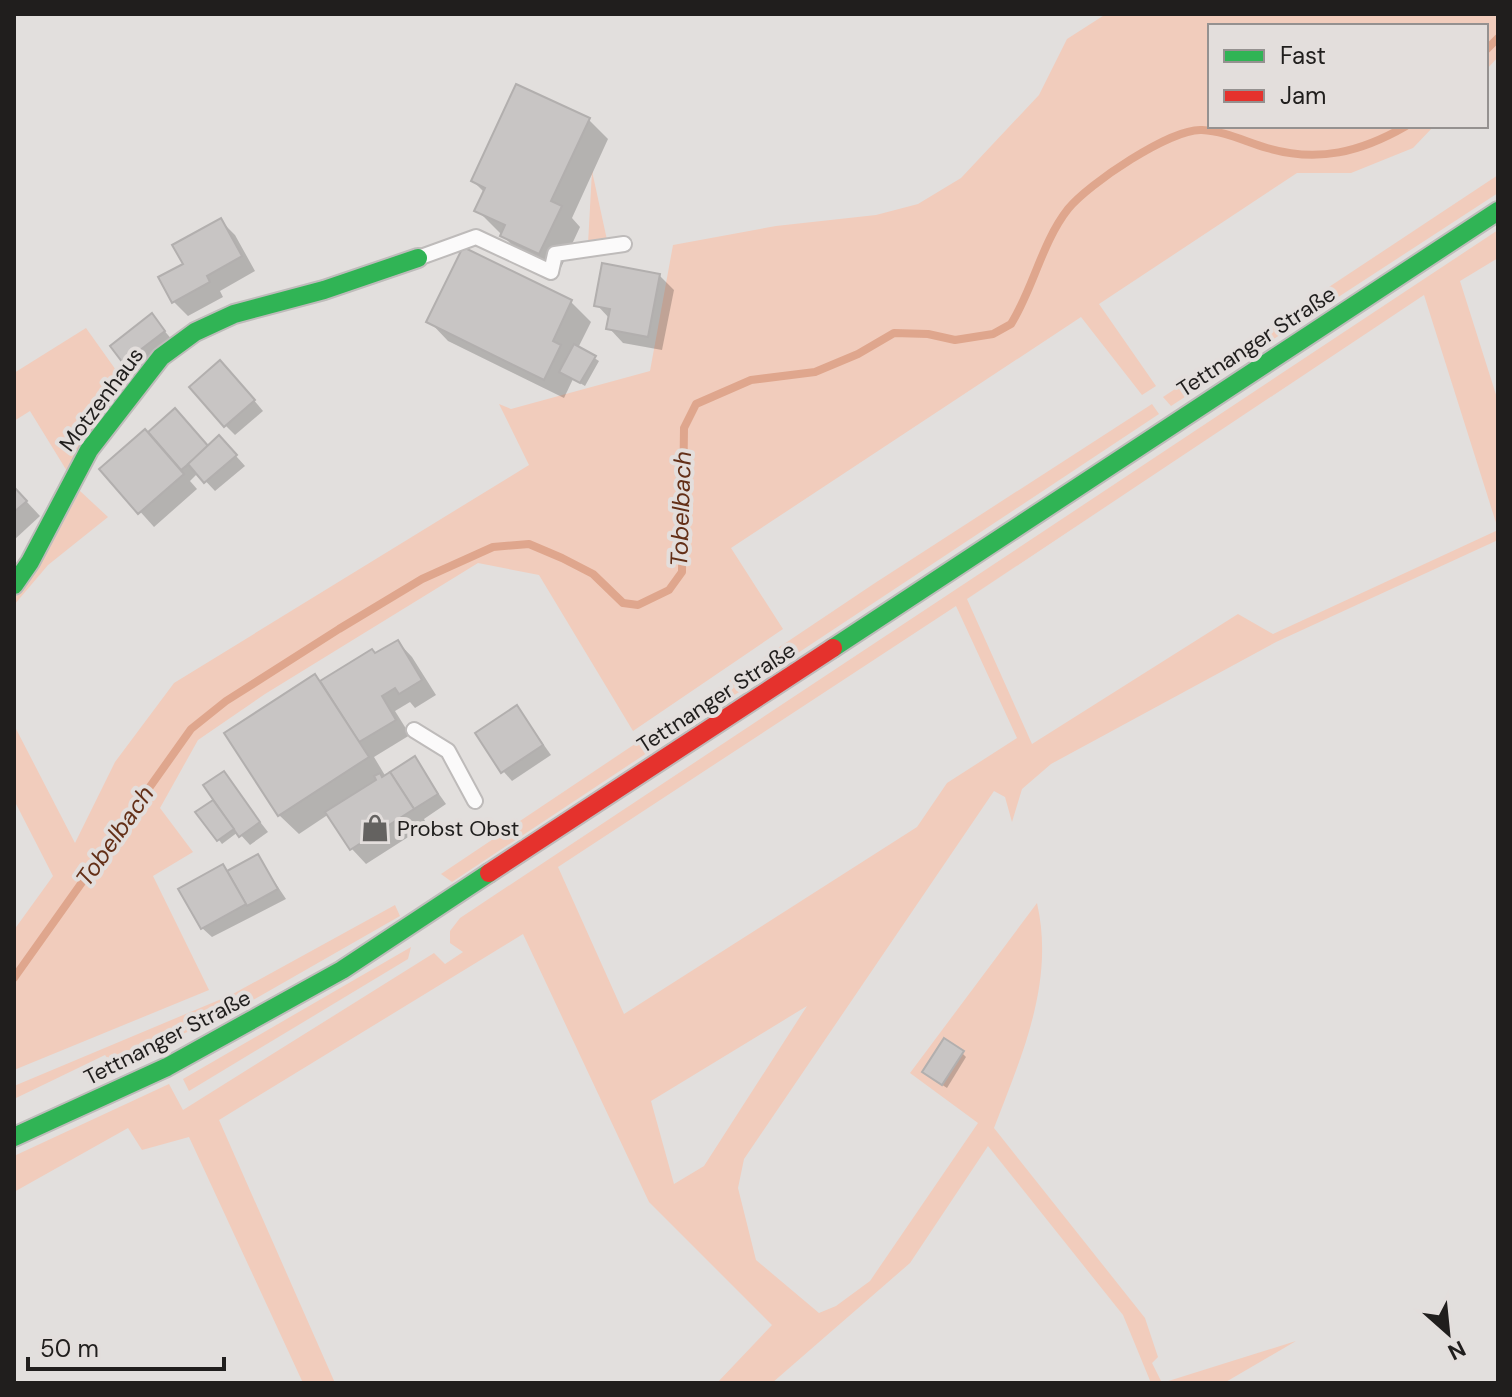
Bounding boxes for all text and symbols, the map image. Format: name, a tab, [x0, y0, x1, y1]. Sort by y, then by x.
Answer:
legend	[1208, 24, 1488, 128]
text: Fast	[1280, 40, 1326, 71]
text: Jam	[1280, 80, 1326, 111]
street label: Tettnanger Straße	[1171, 279, 1341, 404]
street label: Motzenhaus	[53, 341, 150, 457]
water label: Tobelbach	[663, 451, 698, 567]
street label: Tettnanger Straße	[631, 635, 801, 760]
water label: Tobelbach	[69, 779, 160, 892]
shop icon: Probst Obst	[360, 813, 390, 843]
place label: Probst Obst	[397, 814, 519, 843]
street label: Tettnanger Straße	[79, 983, 256, 1092]
north arrow	[1408, 1293, 1488, 1373]
scale bar	[28, 1321, 224, 1371]
text: 50 m	[40, 1333, 99, 1364]
text: N	[1443, 1334, 1471, 1367]

